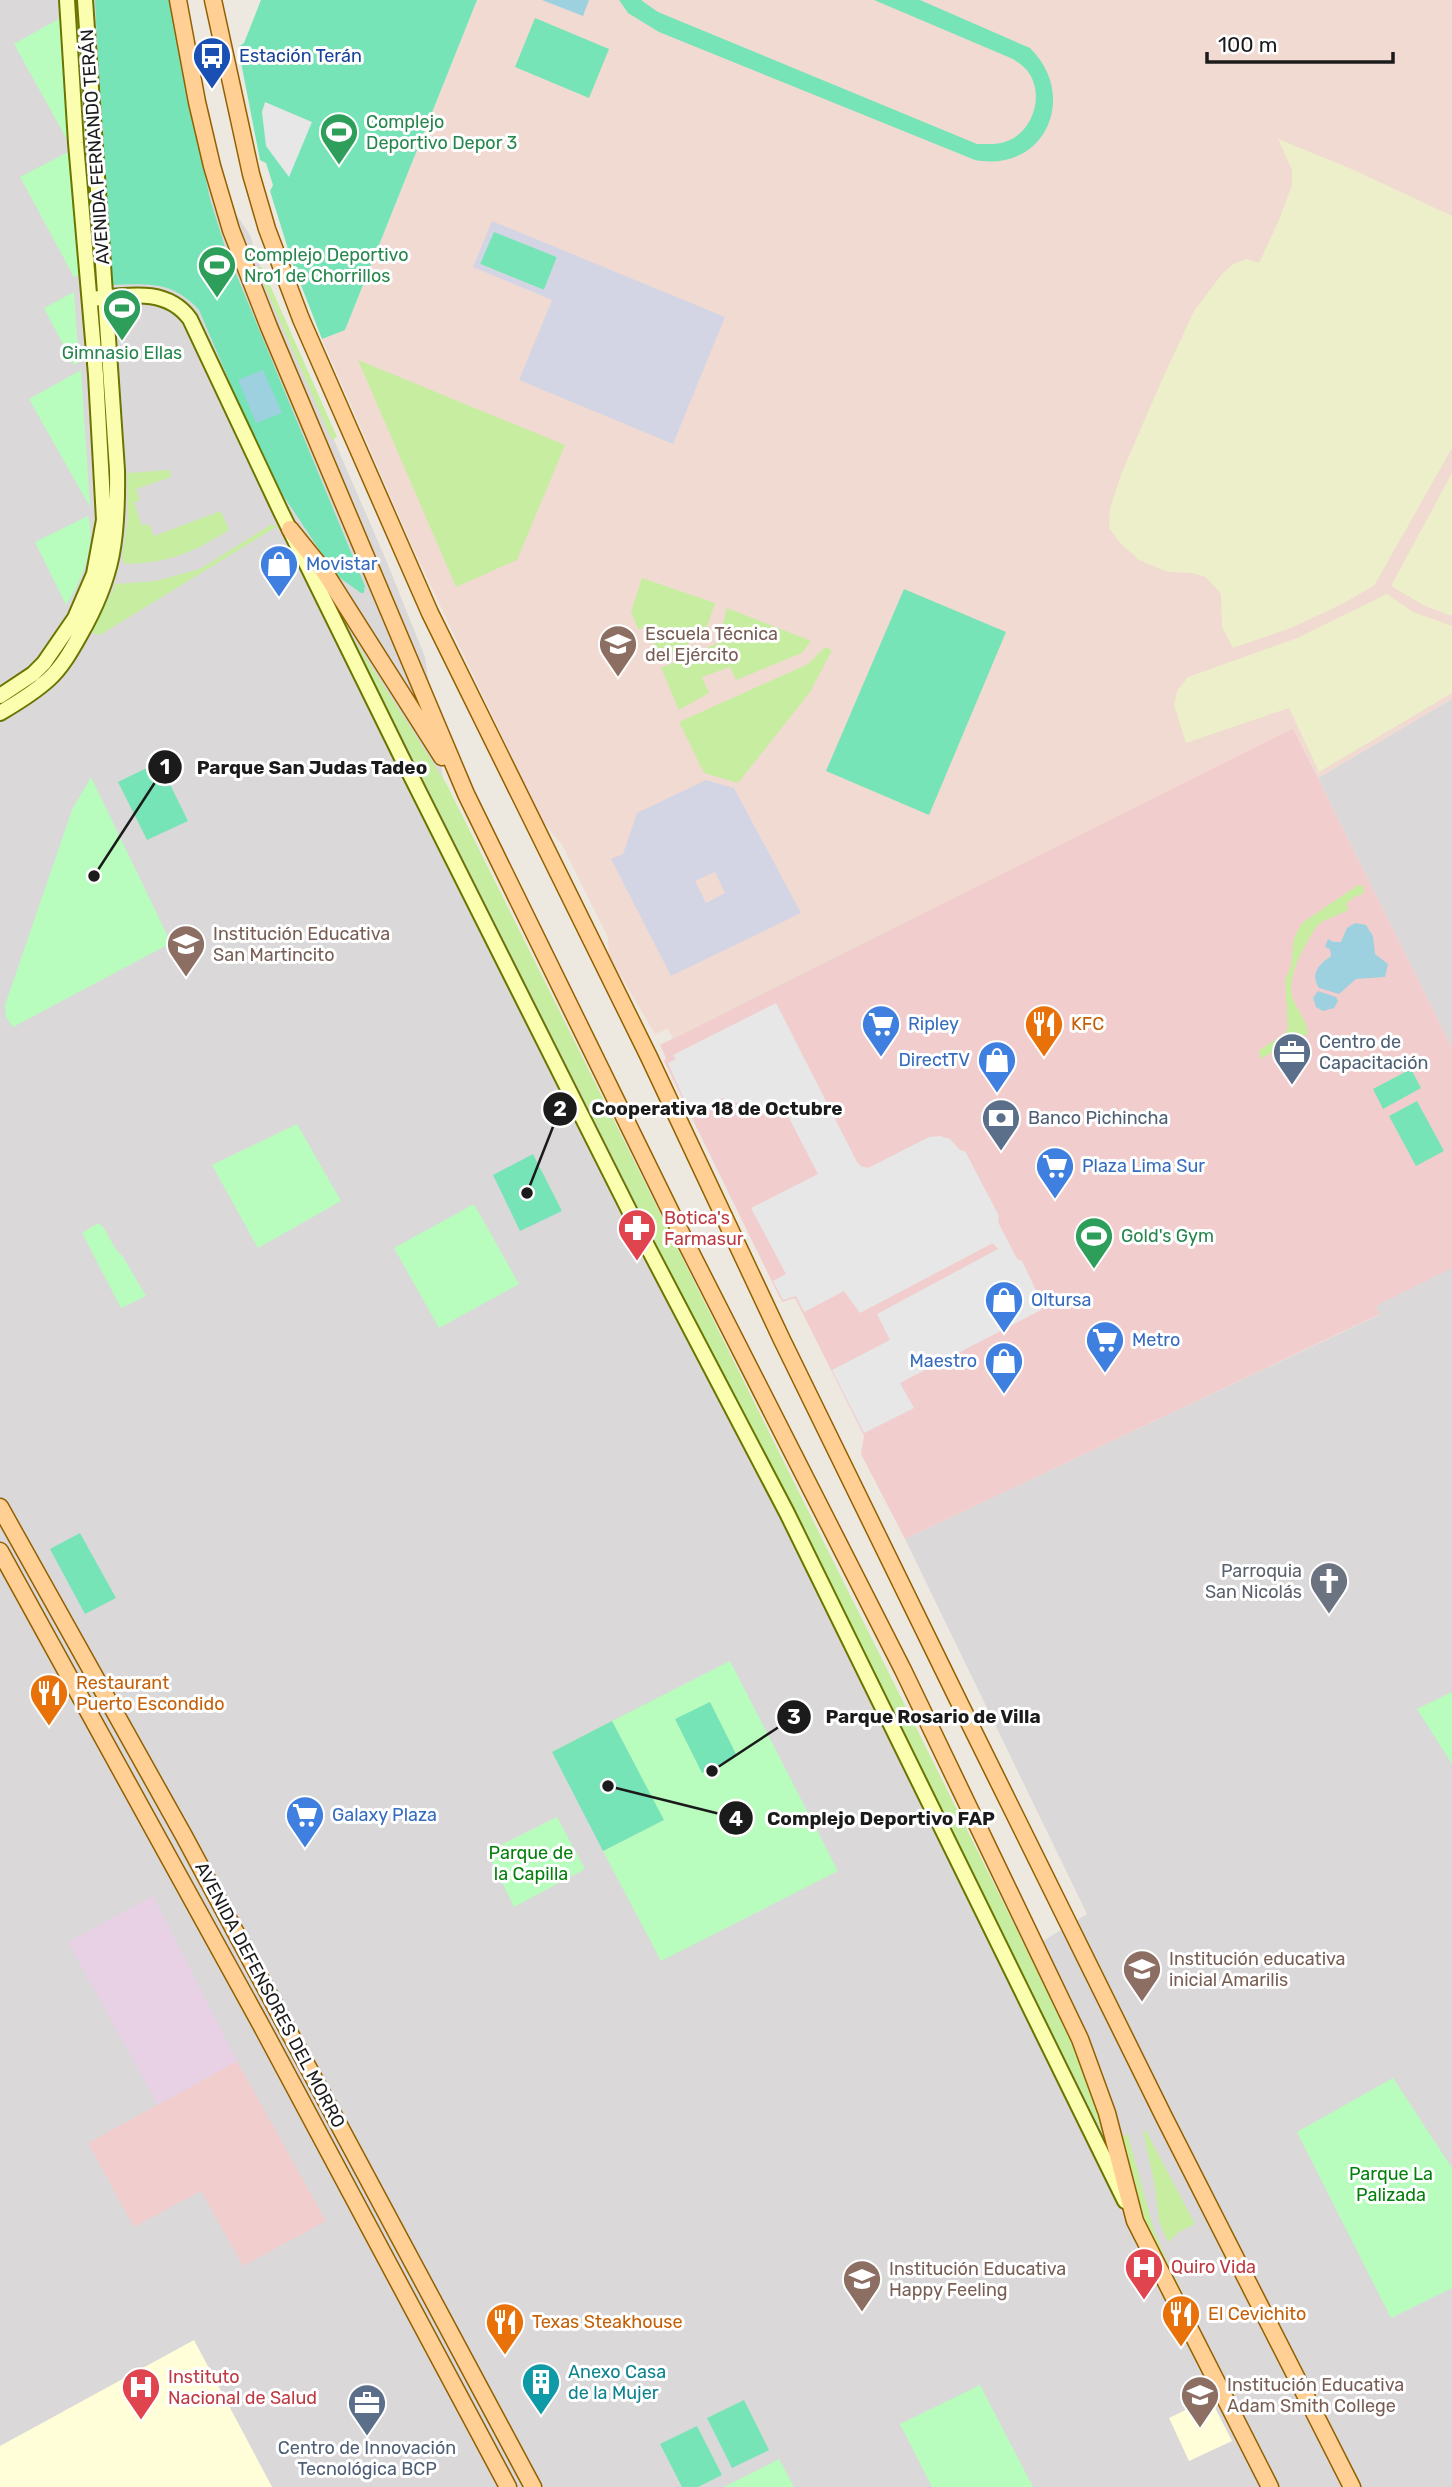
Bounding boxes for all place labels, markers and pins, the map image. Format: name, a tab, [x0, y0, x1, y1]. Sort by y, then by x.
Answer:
bus stop icon: Estación Terán	[191, 35, 233, 90]
place label: Estación Terán	[239, 45, 362, 67]
sports icon: Complejo Deportivo Depor 3	[318, 111, 360, 166]
place label: Complejo Deportivo Depor 3	[366, 111, 517, 154]
sports icon: Complejo Deportivo Nro1 de Chorrillos	[196, 244, 238, 299]
place label: Complejo Deportivo Nro1 de Chorrillos	[244, 244, 409, 287]
sports icon: Gimnasio Ellas	[101, 287, 143, 342]
place label: Gimnasio Ellas	[62, 342, 182, 364]
shop icon: Movistar	[258, 543, 300, 598]
place label: Movistar	[306, 553, 378, 575]
school or university icon: Escuela Técnica del Ejército	[597, 623, 639, 678]
place label: Escuela Técnica del Ejército	[645, 623, 778, 666]
callout: Parque San Judas Tadeo	[147, 747, 441, 787]
school or university icon: Institución Educativa San Martincito	[165, 923, 207, 978]
place label: Institución Educativa San Martincito	[213, 923, 390, 966]
supermarket icon: Ripley	[860, 1003, 902, 1058]
restaurant icon: KFC	[1023, 1003, 1065, 1058]
place label: Ripley	[908, 1013, 959, 1035]
place label: KFC	[1071, 1013, 1104, 1035]
office icon: Centro de Capacitación	[1271, 1031, 1313, 1086]
place label: Centro de Capacitación	[1319, 1031, 1428, 1074]
shop icon: DirectTV	[976, 1039, 1018, 1094]
place label: DirectTV	[898, 1049, 970, 1071]
callout: Cooperativa 18 de Octubre	[542, 1089, 856, 1129]
bank icon: Banco Pichincha	[980, 1097, 1022, 1152]
place label: Banco Pichincha	[1028, 1107, 1168, 1129]
supermarket icon: Plaza Lima Sur	[1034, 1145, 1076, 1200]
place label: Plaza Lima Sur	[1082, 1155, 1205, 1177]
pharmacy icon: Botica's Farmasur	[616, 1207, 658, 1262]
place label: Botica's Farmasur	[664, 1207, 744, 1250]
sports icon: Gold's Gym	[1073, 1215, 1115, 1270]
place label: Gold's Gym	[1121, 1225, 1214, 1247]
shop icon: Oltursa	[983, 1279, 1025, 1334]
place label: Oltursa	[1031, 1289, 1091, 1311]
supermarket icon: Metro	[1084, 1319, 1126, 1374]
place label: Metro	[1132, 1329, 1180, 1351]
shop icon: Maestro	[983, 1340, 1025, 1395]
place label: Maestro	[909, 1350, 977, 1372]
place label: Parroquia San Nicolás	[1205, 1560, 1302, 1603]
church icon: Parroquia San Nicolás	[1308, 1560, 1350, 1615]
restaurant icon: Restaurant Puerto Escondido	[28, 1672, 70, 1727]
place label: Restaurant Puerto Escondido	[76, 1672, 224, 1715]
callout: Parque Rosario de Villa	[776, 1697, 1055, 1737]
supermarket icon: Galaxy Plaza	[284, 1794, 326, 1849]
callout: Complejo Deportivo FAP	[718, 1798, 1009, 1838]
place label: Galaxy Plaza	[332, 1804, 437, 1826]
school or university icon: Institución educativa inicial Amarilis	[1121, 1948, 1163, 2003]
place label: Institución educativa inicial Amarilis	[1169, 1948, 1346, 1991]
hospital icon: Quiro Vida	[1123, 2246, 1165, 2301]
place label: Quiro Vida	[1171, 2256, 1256, 2278]
school or university icon: Institución Educativa Happy Feeling	[841, 2258, 883, 2313]
place label: Institución Educativa Happy Feeling	[889, 2258, 1066, 2301]
restaurant icon: El Cevichito	[1160, 2293, 1202, 2348]
restaurant icon: Texas Steakhouse	[484, 2301, 526, 2356]
place label: El Cevichito	[1208, 2303, 1306, 2325]
place label: Texas Steakhouse	[532, 2311, 683, 2333]
building icon: Anexo Casa de la Mujer	[520, 2361, 562, 2416]
place label: Anexo Casa de la Mujer	[568, 2361, 666, 2404]
hospital icon: Instituto Nacional de Salud	[120, 2366, 162, 2421]
place label: Instituto Nacional de Salud	[168, 2366, 317, 2409]
school or university icon: Institución Educativa Adam Smith College	[1179, 2374, 1221, 2429]
place label: Institución Educativa Adam Smith College	[1227, 2374, 1404, 2417]
office icon: Centro de Innovación Tecnológica BCP	[346, 2382, 388, 2437]
place label: Centro de Innovación Tecnológica BCP	[278, 2437, 456, 2480]

